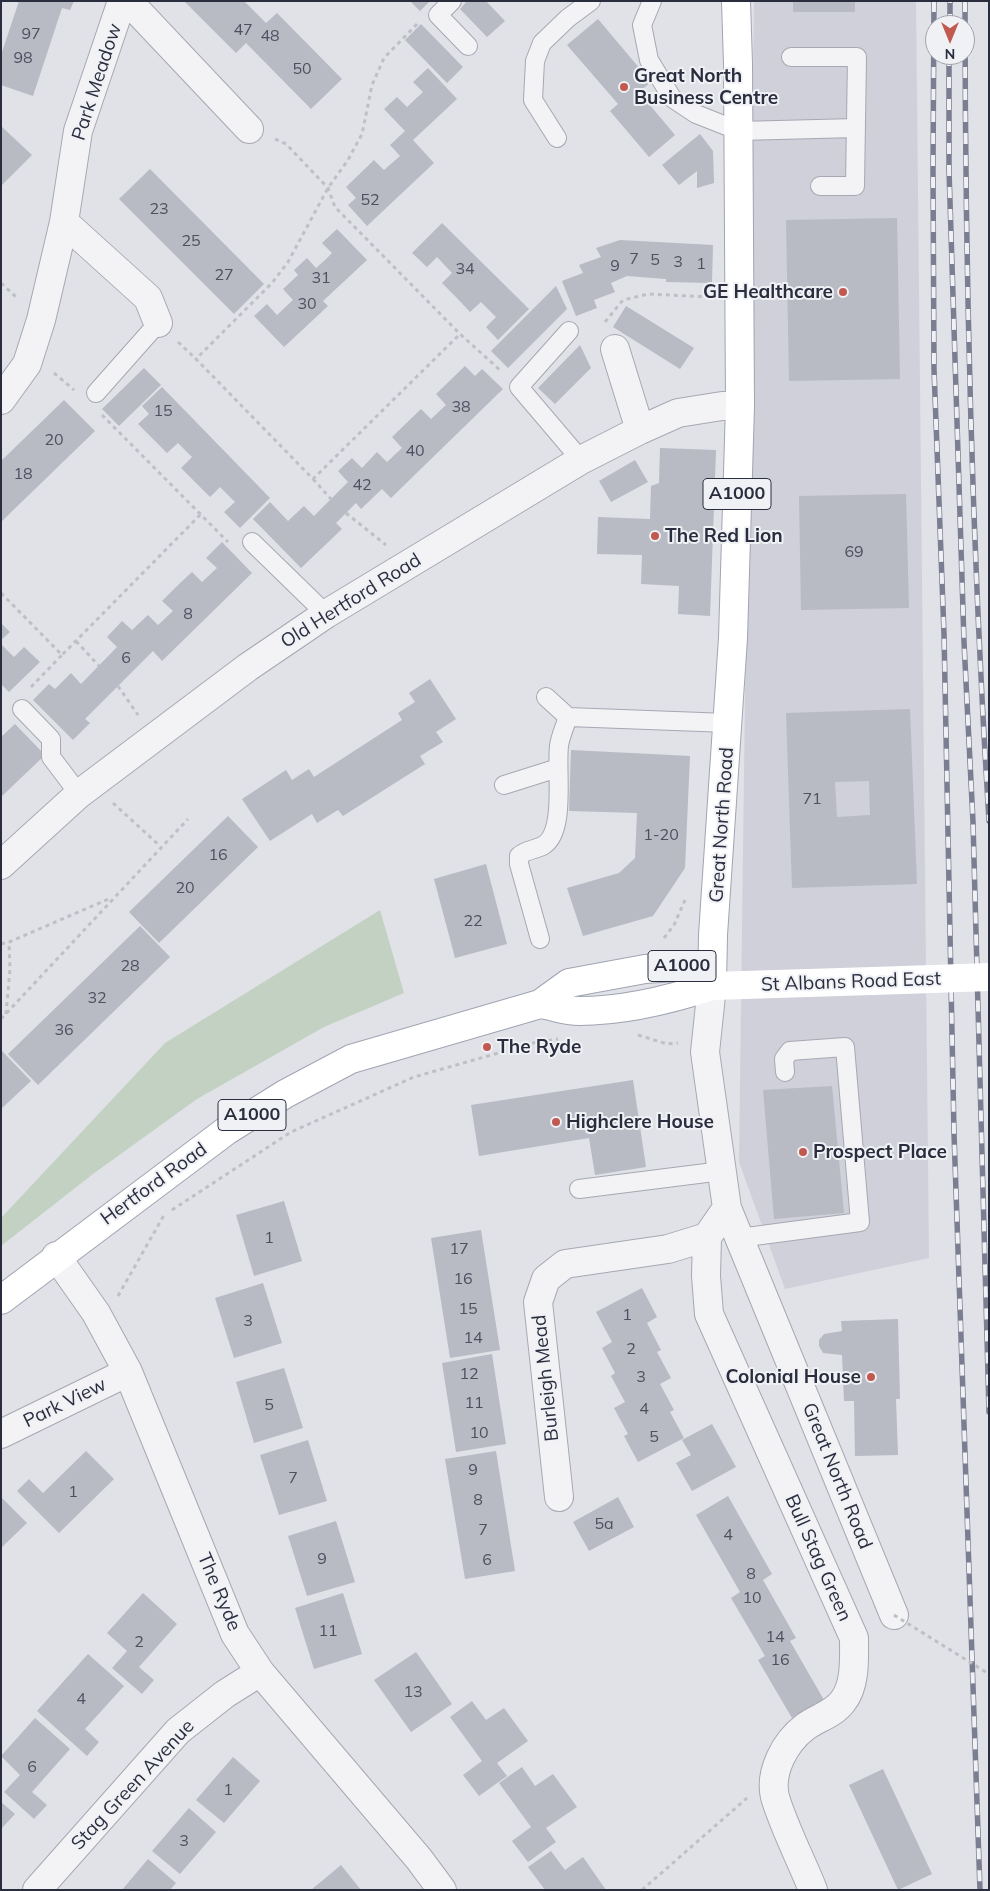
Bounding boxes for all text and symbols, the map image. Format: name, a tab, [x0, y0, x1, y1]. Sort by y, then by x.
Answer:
north arrow	[925, 15, 975, 65]
house number: 47	[233, 20, 253, 40]
street label: Park Meadow	[67, 21, 127, 143]
house number: 97	[21, 24, 41, 44]
house number: 48	[260, 26, 280, 46]
text: N	[945, 45, 955, 63]
house number: 98	[13, 48, 33, 68]
house number: 50	[292, 59, 312, 79]
place label: Great North Business Centre	[634, 65, 778, 109]
marker: Great North Business Centre	[618, 81, 630, 93]
house number: 52	[360, 190, 380, 210]
house number: 23	[149, 199, 169, 219]
house number: 25	[181, 231, 201, 251]
house number: 7	[629, 249, 639, 269]
house number: 5	[650, 250, 660, 270]
house number: 3	[673, 252, 683, 272]
house number: 1	[696, 254, 706, 274]
house number: 9	[610, 256, 620, 276]
house number: 34	[455, 259, 475, 279]
house number: 27	[214, 265, 234, 285]
house number: 31	[311, 268, 331, 288]
place label: GE Healthcare	[703, 281, 833, 303]
marker: GE Healthcare	[837, 286, 849, 298]
house number: 30	[297, 294, 317, 314]
house number: 38	[451, 397, 471, 417]
house number: 15	[153, 401, 173, 421]
house number: 20	[44, 430, 64, 450]
house number: 40	[405, 441, 425, 461]
house number: 18	[13, 464, 33, 484]
house number: 42	[352, 475, 372, 495]
road number: A1000	[703, 478, 771, 509]
place label: The Red Lion	[665, 525, 783, 547]
marker: The Red Lion	[649, 530, 661, 542]
house number: 69	[844, 542, 864, 562]
street label: Old Hertford Road	[277, 549, 425, 653]
house number: 8	[183, 604, 193, 624]
house number: 6	[121, 648, 131, 668]
street label: Great North Road	[705, 747, 739, 903]
house number: 71	[802, 789, 822, 809]
house number: 1-20	[643, 825, 679, 845]
house number: 16	[208, 845, 228, 865]
house number: 20	[175, 878, 195, 898]
house number: 22	[463, 911, 483, 931]
road number: A1000	[648, 950, 716, 981]
house number: 28	[120, 956, 140, 976]
street label: St Albans Road East	[761, 967, 941, 997]
house number: 32	[87, 988, 107, 1008]
house number: 36	[54, 1020, 74, 1040]
place label: The Ryde	[497, 1036, 581, 1058]
marker: The Ryde	[481, 1041, 493, 1053]
road number: A1000	[218, 1100, 286, 1130]
place label: Highclere House	[566, 1111, 714, 1133]
marker: Highclere House	[550, 1116, 562, 1128]
street label: Hertford Road	[96, 1138, 212, 1230]
place label: Prospect Place	[813, 1141, 947, 1163]
marker: Prospect Place	[797, 1146, 809, 1158]
house number: 1	[264, 1228, 274, 1248]
house number: 17	[449, 1239, 469, 1259]
house number: 16	[453, 1269, 473, 1289]
house number: 15	[458, 1299, 478, 1319]
house number: 1	[622, 1305, 632, 1325]
house number: 3	[243, 1311, 253, 1331]
street label: Burleigh Mead	[528, 1314, 564, 1442]
house number: 14	[463, 1328, 483, 1348]
house number: 2	[626, 1339, 636, 1359]
house number: 12	[459, 1364, 479, 1384]
place label: Colonial House	[726, 1366, 861, 1388]
house number: 3	[636, 1367, 646, 1387]
marker: Colonial House	[865, 1371, 877, 1383]
street label: Park View	[20, 1373, 110, 1433]
house number: 11	[464, 1393, 484, 1413]
house number: 5	[264, 1395, 274, 1415]
house number: 4	[639, 1399, 649, 1419]
street label: Great North Road	[797, 1400, 877, 1552]
house number: 10	[469, 1423, 489, 1443]
house number: 5	[649, 1427, 659, 1447]
house number: 9	[468, 1460, 478, 1480]
house number: 7	[288, 1468, 298, 1488]
house number: 1	[68, 1482, 78, 1502]
house number: 8	[473, 1490, 483, 1510]
street label: Bull Stag Green	[780, 1491, 856, 1625]
house number: 5a	[594, 1514, 614, 1534]
house number: 7	[478, 1520, 488, 1540]
house number: 4	[723, 1525, 733, 1545]
street label: The Ryde	[192, 1549, 246, 1635]
house number: 9	[317, 1549, 327, 1569]
house number: 6	[482, 1550, 492, 1570]
house number: 8	[746, 1564, 756, 1584]
house number: 10	[742, 1588, 762, 1608]
house number: 11	[318, 1621, 338, 1641]
house number: 14	[765, 1627, 785, 1647]
house number: 2	[134, 1632, 144, 1652]
house number: 16	[770, 1650, 790, 1670]
house number: 13	[403, 1682, 423, 1702]
house number: 4	[76, 1689, 86, 1709]
street label: Stag Green Avenue	[67, 1715, 199, 1855]
house number: 6	[27, 1757, 37, 1777]
house number: 1	[223, 1780, 233, 1800]
house number: 3	[179, 1831, 189, 1851]

